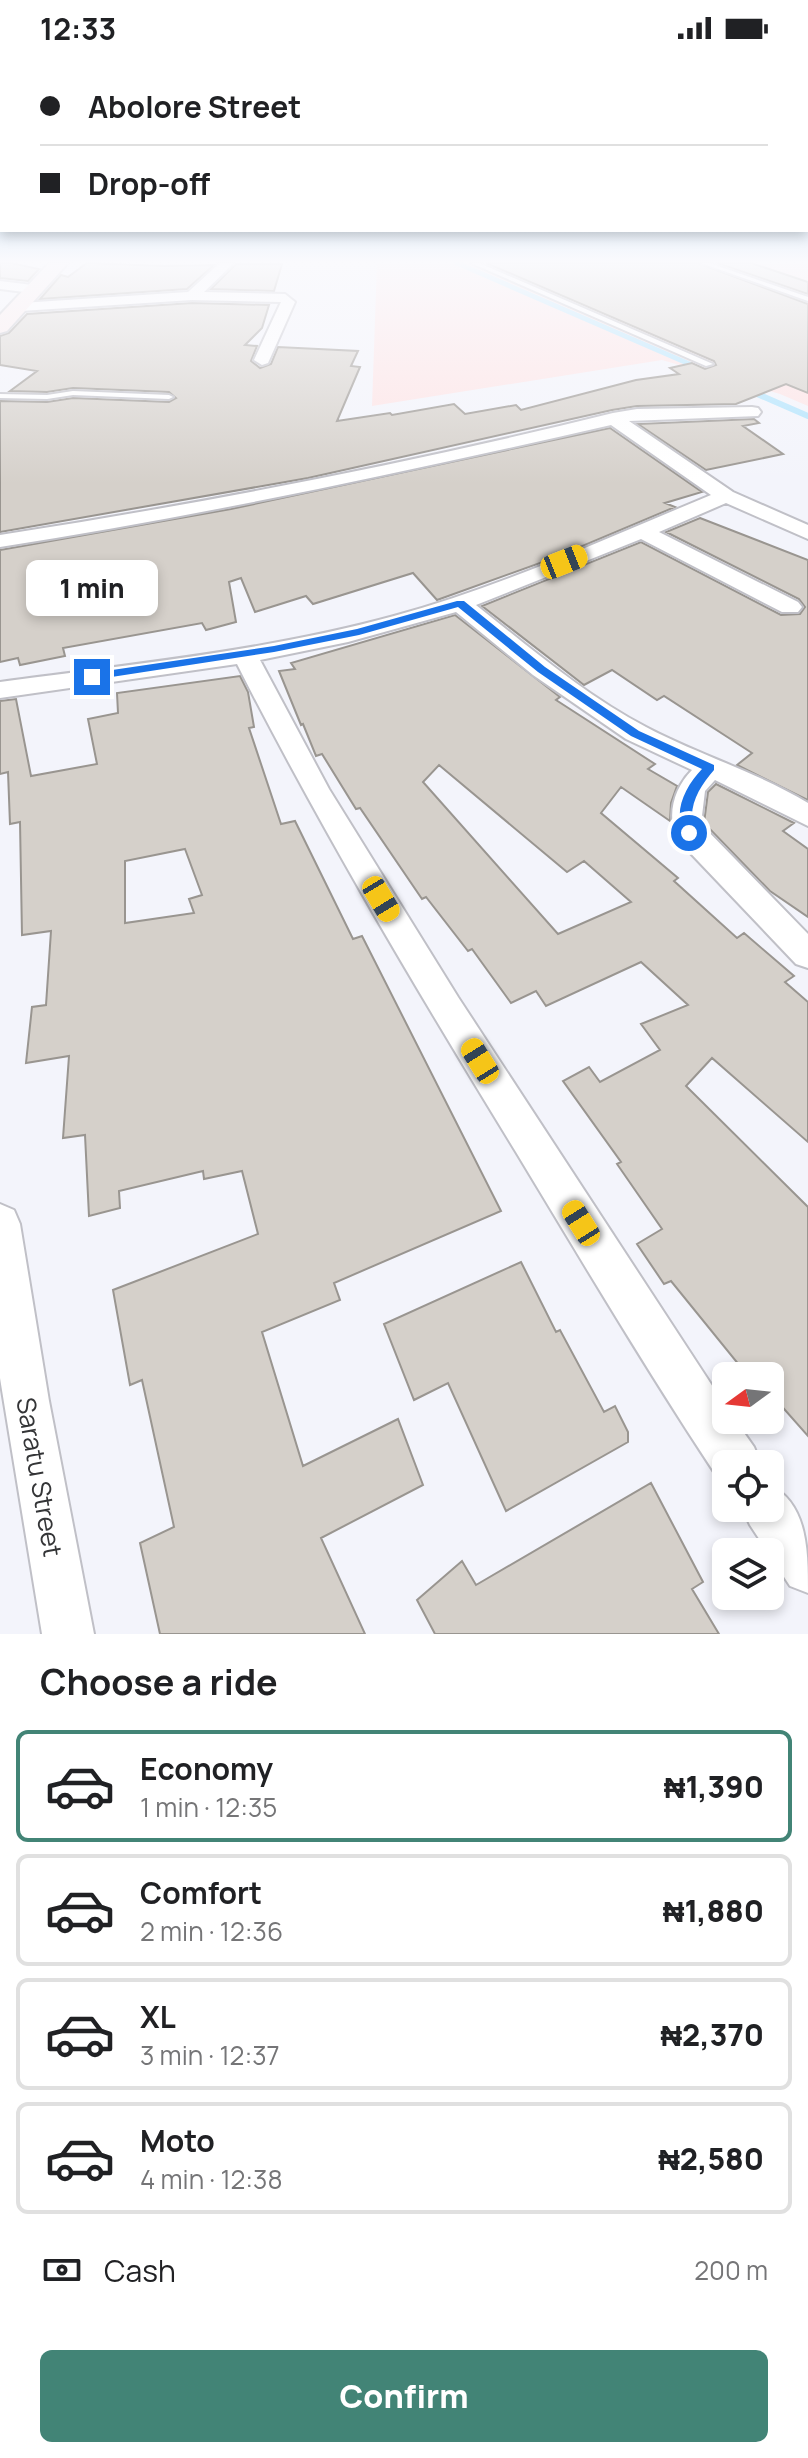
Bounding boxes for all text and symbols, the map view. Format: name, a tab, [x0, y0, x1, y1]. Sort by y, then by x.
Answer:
text: 12:33	[40, 8, 116, 49]
text: Abolore Street	[88, 86, 301, 127]
text: Drop-off	[88, 163, 210, 204]
car	[537, 542, 591, 582]
callout: 1 min	[26, 561, 158, 617]
text: 1 min	[59, 570, 125, 606]
route end	[74, 659, 110, 695]
route start	[671, 815, 707, 851]
car	[358, 872, 404, 926]
car	[457, 1034, 503, 1088]
car	[558, 1196, 604, 1250]
north arrow	[712, 1362, 784, 1434]
map controls	[712, 1362, 784, 1610]
street label: Saratu Street	[8, 1395, 72, 1559]
button: locate	[712, 1450, 784, 1522]
button: layers	[712, 1538, 784, 1610]
text: Choose a ride	[40, 1657, 278, 1706]
text: Economy	[140, 1748, 273, 1789]
icon: car	[44, 1750, 116, 1822]
text: ₦1,390	[664, 1766, 764, 1807]
text: 1 min · 12:35	[140, 1789, 277, 1825]
text: Comfort	[140, 1872, 262, 1913]
icon: car	[44, 1874, 116, 1946]
text: ₦1,880	[663, 1890, 764, 1931]
text: 2 min · 12:36	[140, 1913, 283, 1949]
text: XL	[140, 1996, 176, 2037]
icon: car	[44, 1998, 116, 2070]
text: ₦2,370	[660, 2014, 764, 2055]
text: 3 min · 12:37	[140, 2037, 280, 2073]
text: Moto	[140, 2120, 215, 2161]
icon: car	[44, 2122, 116, 2194]
text: ₦2,580	[658, 2138, 764, 2179]
text: 4 min · 12:38	[140, 2161, 283, 2197]
icon: cash	[40, 2248, 84, 2292]
text: Cash	[104, 2250, 176, 2291]
text: 200 m	[694, 2252, 768, 2288]
button: Confirm	[40, 2350, 768, 2442]

